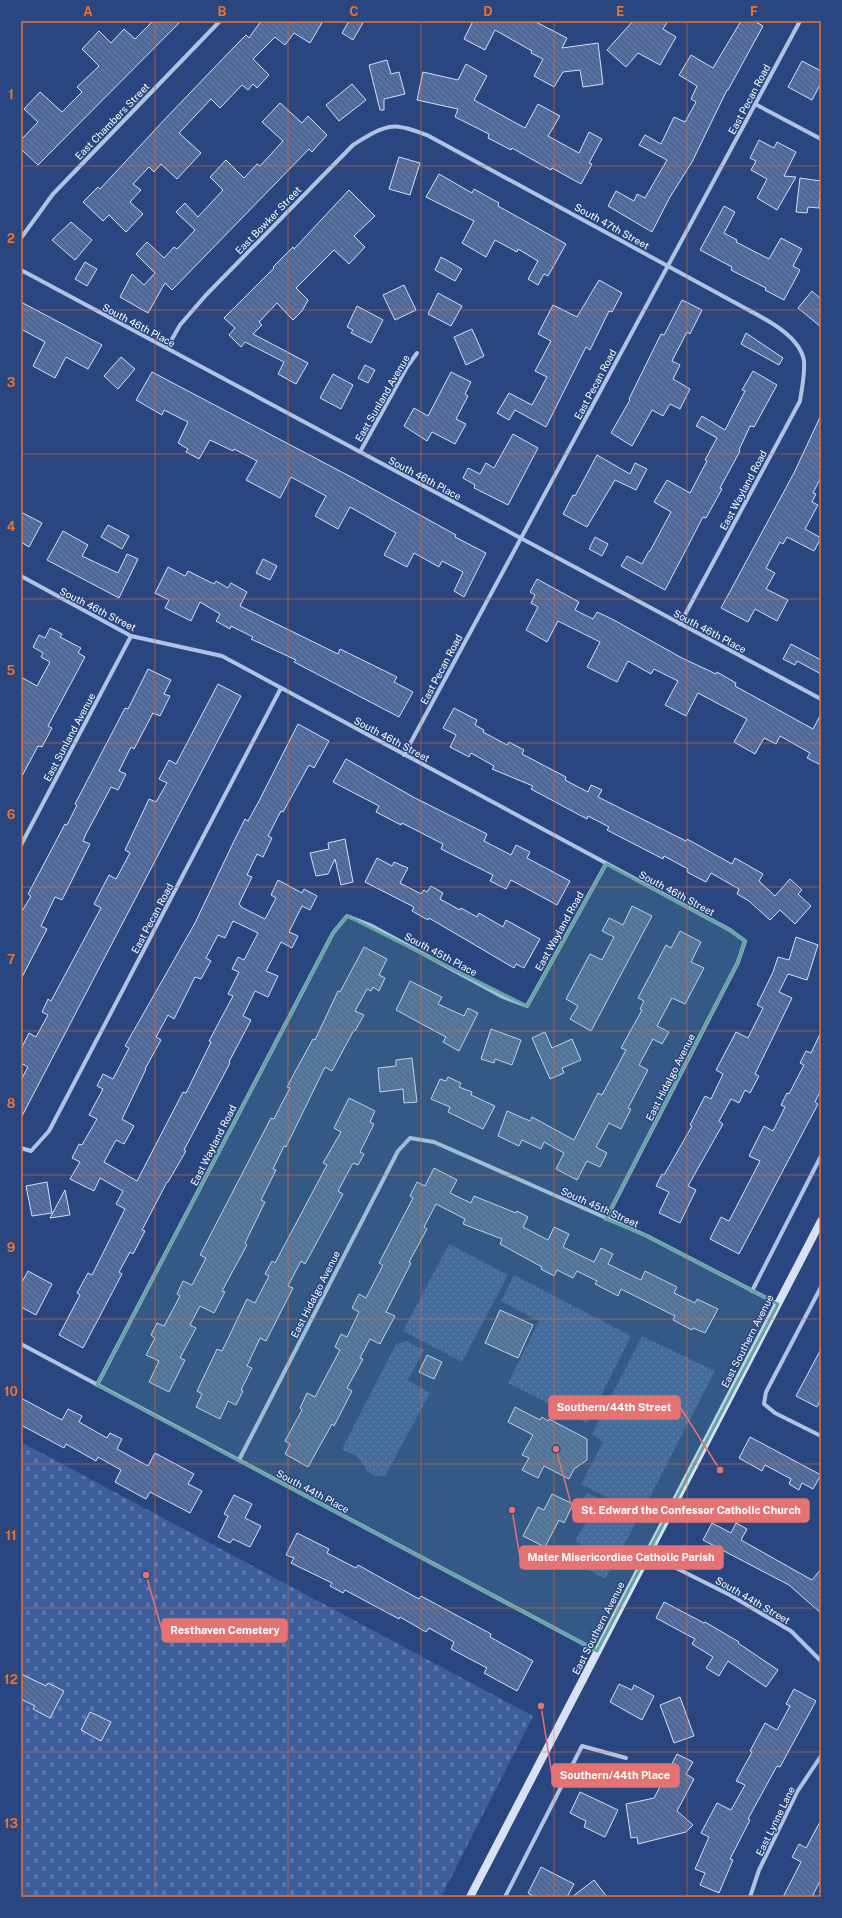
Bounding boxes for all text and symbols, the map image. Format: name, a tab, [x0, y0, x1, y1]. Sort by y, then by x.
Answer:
text: A	[83, 4, 93, 19]
text: B	[218, 4, 227, 19]
text: C	[349, 4, 359, 19]
text: D	[483, 4, 493, 19]
text: E	[616, 4, 624, 19]
text: F	[750, 4, 758, 19]
street label: East Pecan Road	[725, 62, 773, 136]
street label: East Chambers Street	[72, 80, 152, 162]
text: 1	[8, 87, 14, 102]
street label: East Bowker Street	[233, 184, 304, 256]
street label: South 47th Street	[572, 200, 652, 252]
text: 2	[7, 231, 15, 246]
street label: South 46th Place	[101, 301, 178, 349]
street label: East Pecan Road	[571, 347, 619, 421]
street label: East Sunland Avenue	[352, 352, 412, 444]
text: 3	[7, 375, 16, 390]
street label: East Wayland Road	[717, 448, 769, 532]
street label: South 46th Place	[387, 454, 464, 502]
text: 4	[7, 519, 16, 534]
street label: South 46th Street	[58, 585, 138, 633]
street label: South 46th Place	[672, 607, 749, 655]
street label: East Pecan Road	[417, 632, 465, 706]
text: 5	[7, 663, 16, 678]
street label: East Sunland Avenue	[41, 691, 98, 783]
street label: South 46th Street	[352, 714, 432, 764]
text: 6	[7, 807, 16, 822]
street label: South 46th Street	[637, 868, 717, 918]
street label: East Pecan Road	[128, 881, 176, 955]
street label: East Wayland Road	[532, 889, 586, 973]
street label: South 45th Place	[402, 930, 480, 978]
text: 7	[7, 952, 15, 967]
street label: East Hidalgo Avenue	[643, 1031, 697, 1123]
text: 8	[7, 1096, 16, 1111]
street label: East Wayland Road	[187, 1103, 239, 1187]
street label: South 45th Street	[559, 1184, 641, 1230]
text: 9	[7, 1240, 15, 1255]
street label: East Hidalgo Avenue	[288, 1248, 342, 1340]
street label: East Southern Avenue	[718, 1292, 776, 1390]
text: 10	[4, 1384, 18, 1399]
callout: Southern/44th Street	[549, 1396, 680, 1419]
text: Southern/44th Street	[557, 1401, 672, 1413]
street label: South 44th Place	[274, 1467, 352, 1515]
callout: St. Edward the Confessor Catholic Church	[573, 1499, 809, 1522]
text: St. Edward the Confessor Catholic Church	[581, 1504, 801, 1516]
text: 11	[5, 1528, 17, 1543]
callout: Mater Misericordiae Catholic Parish	[520, 1546, 723, 1569]
text: Mater Misericordiae Catholic Parish	[527, 1551, 715, 1563]
street label: South 44th Street	[714, 1574, 793, 1626]
street label: East Southern Avenue	[569, 1579, 627, 1677]
callout: Resthaven Cemetery	[162, 1619, 287, 1642]
text: Resthaven Cemetery	[170, 1624, 281, 1636]
text: 12	[4, 1672, 18, 1687]
callout: Southern/44th Place	[552, 1764, 679, 1787]
text: Southern/44th Place	[560, 1769, 670, 1781]
street label: East Lynne Lane	[753, 1784, 797, 1858]
text: 13	[4, 1816, 18, 1831]

